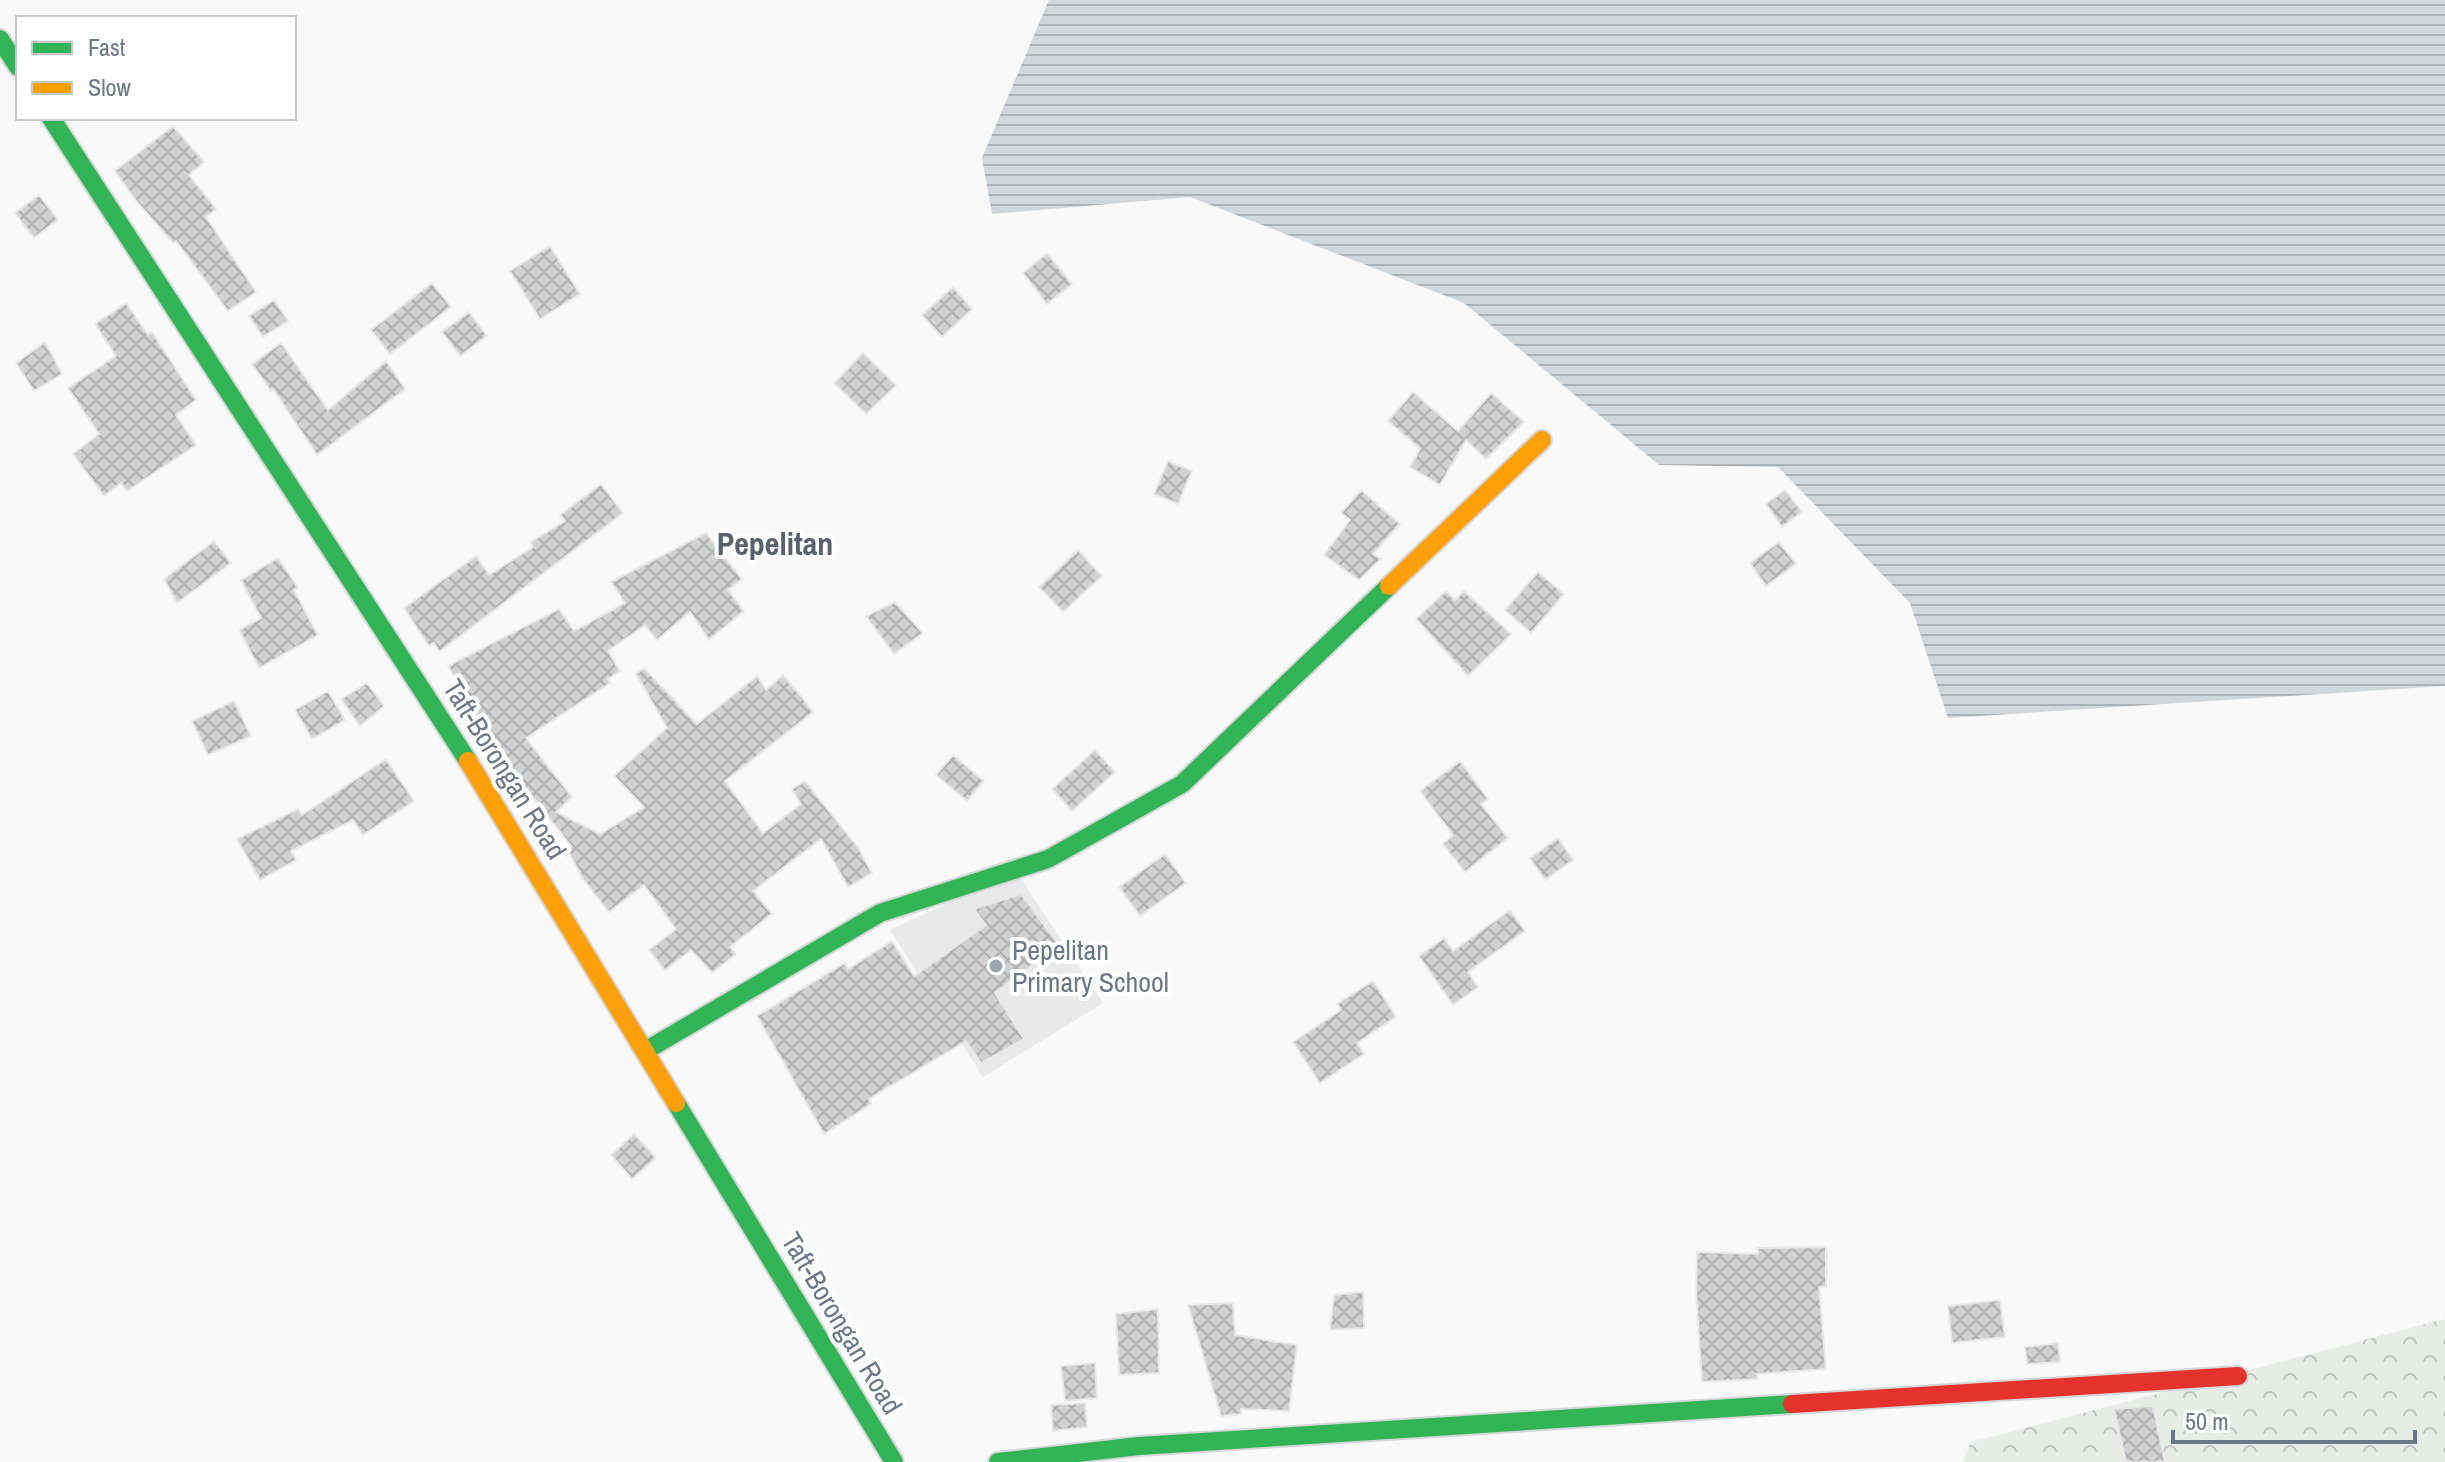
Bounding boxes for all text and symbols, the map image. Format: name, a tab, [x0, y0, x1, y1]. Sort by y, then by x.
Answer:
legend	[16, 16, 296, 120]
text: Fast	[88, 31, 126, 63]
text: Slow	[88, 71, 131, 103]
district label: Pepelitan	[717, 522, 833, 565]
street label: Taft-Borongan Road	[434, 672, 576, 866]
place label: Pepelitan Primary School	[1012, 931, 1169, 1001]
marker: Pepelitan Primary School	[987, 957, 1005, 975]
street label: Taft-Borongan Road	[773, 1225, 911, 1421]
scale bar	[2173, 1394, 2415, 1444]
text: 50 m	[2185, 1405, 2229, 1437]

